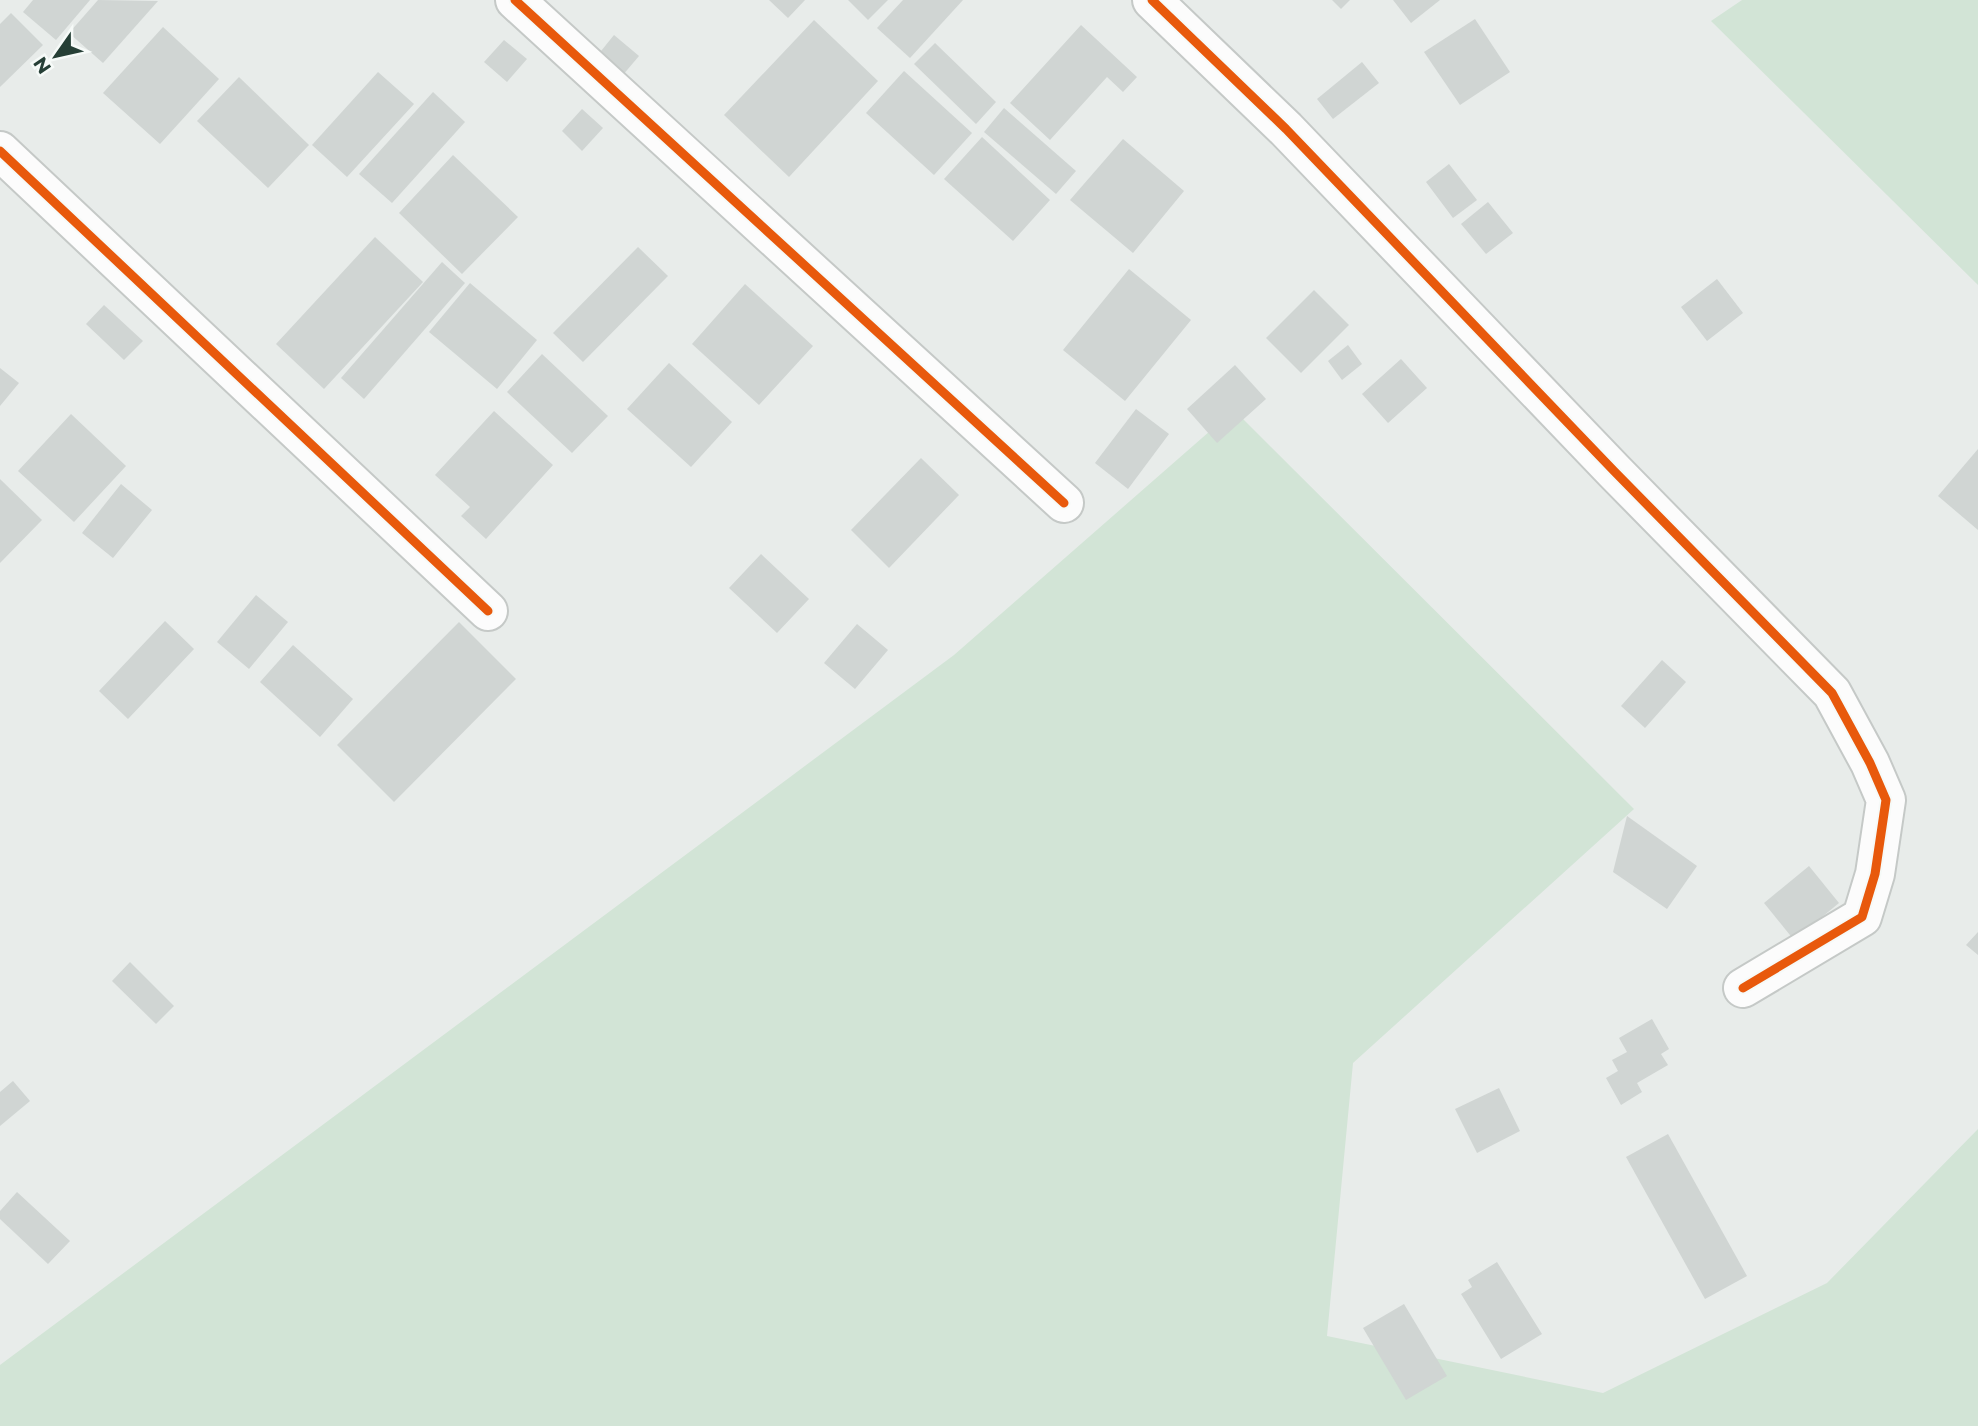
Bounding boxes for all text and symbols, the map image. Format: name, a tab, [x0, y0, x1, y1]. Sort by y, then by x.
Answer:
north arrow	[21, 21, 91, 91]
text: N	[28, 52, 56, 78]

